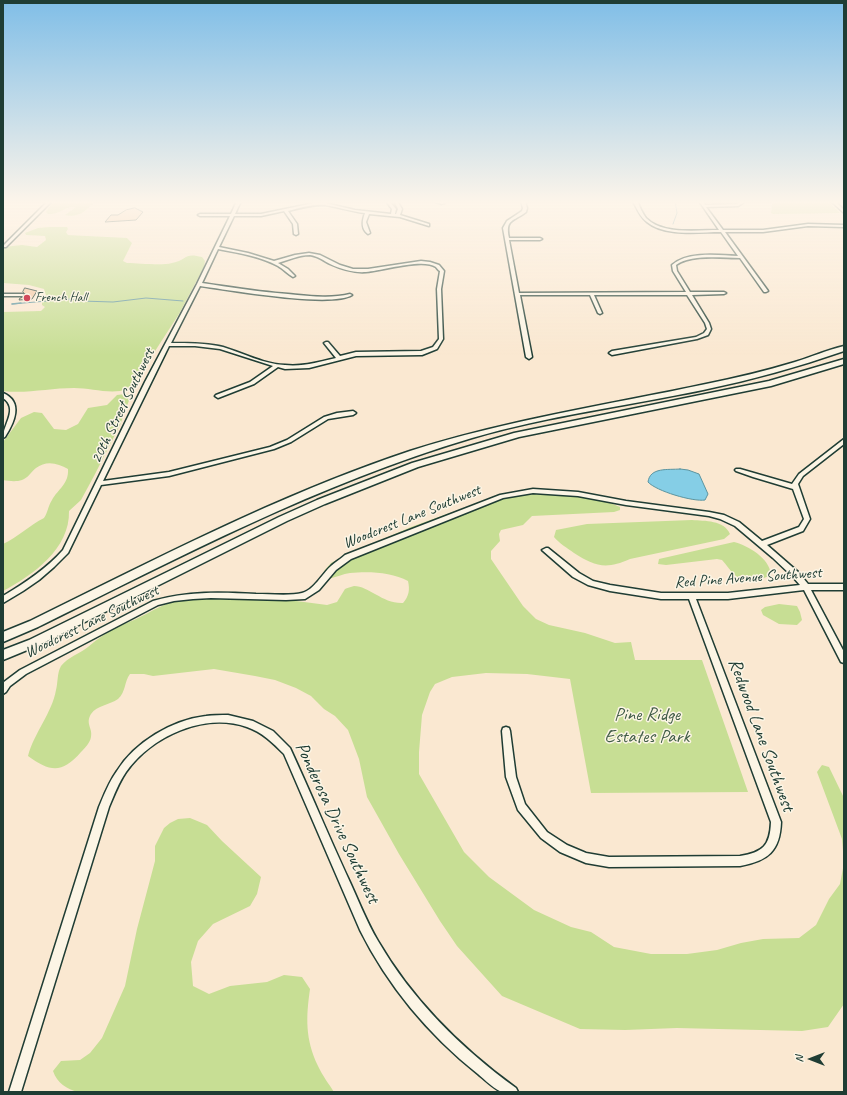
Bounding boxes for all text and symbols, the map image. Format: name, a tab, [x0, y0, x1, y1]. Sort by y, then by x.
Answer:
place label: French Hall	[35, 290, 87, 306]
marker: French Hall	[22, 293, 32, 303]
street label: 20th Street Southwest	[87, 345, 159, 467]
street label: Woodcrest Lane Southwest	[341, 481, 483, 553]
street label: Red Pine Avenue Southwest	[674, 563, 822, 593]
street label: Woodcrest Lane Southwest	[22, 581, 162, 663]
street label: Redwood Lane Southwest	[723, 655, 799, 815]
park label: Pine Ridge Estates Park	[605, 704, 689, 748]
street label: Ponderosa Drive Southwest	[290, 739, 384, 907]
north arrow	[791, 1039, 831, 1079]
text: N	[792, 1056, 806, 1062]

